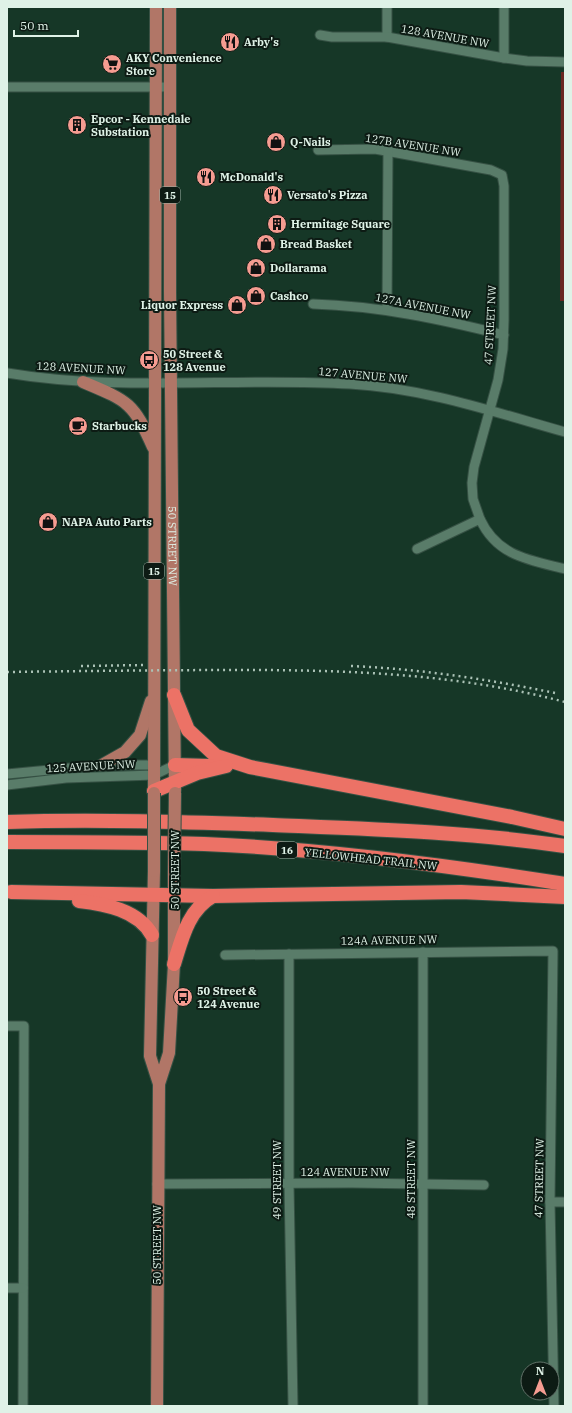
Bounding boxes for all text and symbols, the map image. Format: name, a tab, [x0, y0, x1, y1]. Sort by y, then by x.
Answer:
scale bar	[14, 12, 78, 38]
text: 50 m	[20, 18, 49, 33]
street label: 128 AVENUE NW	[400, 21, 490, 51]
restaurant icon: Arby's	[219, 31, 241, 53]
place label: Arby's	[244, 35, 279, 49]
place label: AKY Convenience Store	[126, 51, 222, 78]
supermarket icon: AKY Convenience Store	[101, 53, 123, 75]
place label: Epcor - Kennedale Substation	[91, 112, 191, 139]
building icon: Epcor - Kennedale Substation	[66, 114, 88, 136]
shop icon: Q-Nails	[265, 131, 287, 153]
street label: 127B AVENUE NW	[364, 131, 462, 160]
place label: Q-Nails	[290, 135, 331, 149]
restaurant icon: McDonald's	[195, 166, 217, 188]
place label: McDonald's	[220, 170, 283, 184]
restaurant icon: Versato's Pizza	[262, 184, 284, 206]
road number: 15	[160, 187, 180, 203]
place label: Versato's Pizza	[287, 188, 368, 202]
building icon: Hermitage Square	[266, 213, 288, 235]
place label: Hermitage Square	[291, 217, 390, 231]
shop icon: Bread Basket	[255, 233, 277, 255]
place label: Bread Basket	[280, 237, 352, 251]
shop icon: Dollarama	[245, 257, 267, 279]
place label: Dollarama	[270, 261, 327, 275]
shop icon: Cashco	[245, 285, 267, 307]
street label: 47 STREET NW	[481, 285, 499, 365]
place label: Cashco	[270, 289, 308, 303]
street label: 127A AVENUE NW	[374, 290, 472, 322]
shop icon: Liquor Express	[226, 294, 248, 316]
place label: Liquor Express	[141, 298, 223, 312]
place label: 50 Street & 128 Avenue	[163, 347, 226, 374]
bus stop icon: 50 Street & 128 Avenue	[138, 349, 160, 371]
street label: 128 AVENUE NW	[36, 359, 126, 377]
street label: 127 AVENUE NW	[318, 364, 408, 386]
cafe icon: Starbucks	[67, 415, 89, 437]
place label: Starbucks	[92, 419, 147, 433]
street label: 50 STREET NW	[165, 506, 180, 586]
shop icon: NAPA Auto Parts	[37, 511, 59, 533]
place label: NAPA Auto Parts	[62, 515, 152, 529]
road number: 15	[144, 563, 164, 579]
street label: 125 AVENUE NW	[46, 757, 136, 775]
street label: 50 STREET NW	[168, 830, 182, 910]
road number: 16	[277, 842, 297, 858]
street label: YELLOWHEAD TRAIL NW	[304, 845, 438, 873]
street label: 124A AVENUE NW	[341, 932, 438, 948]
place label: 50 Street & 124 Avenue	[197, 984, 260, 1011]
bus stop icon: 50 Street & 124 Avenue	[172, 986, 194, 1008]
street label: 47 STREET NW	[531, 1138, 547, 1218]
street label: 48 STREET NW	[404, 1139, 418, 1219]
street label: 49 STREET NW	[270, 1140, 284, 1220]
street label: 124 AVENUE NW	[300, 1165, 390, 1179]
street label: 50 STREET NW	[150, 1205, 164, 1285]
north arrow	[520, 1361, 560, 1401]
text: N	[536, 1364, 545, 1378]

